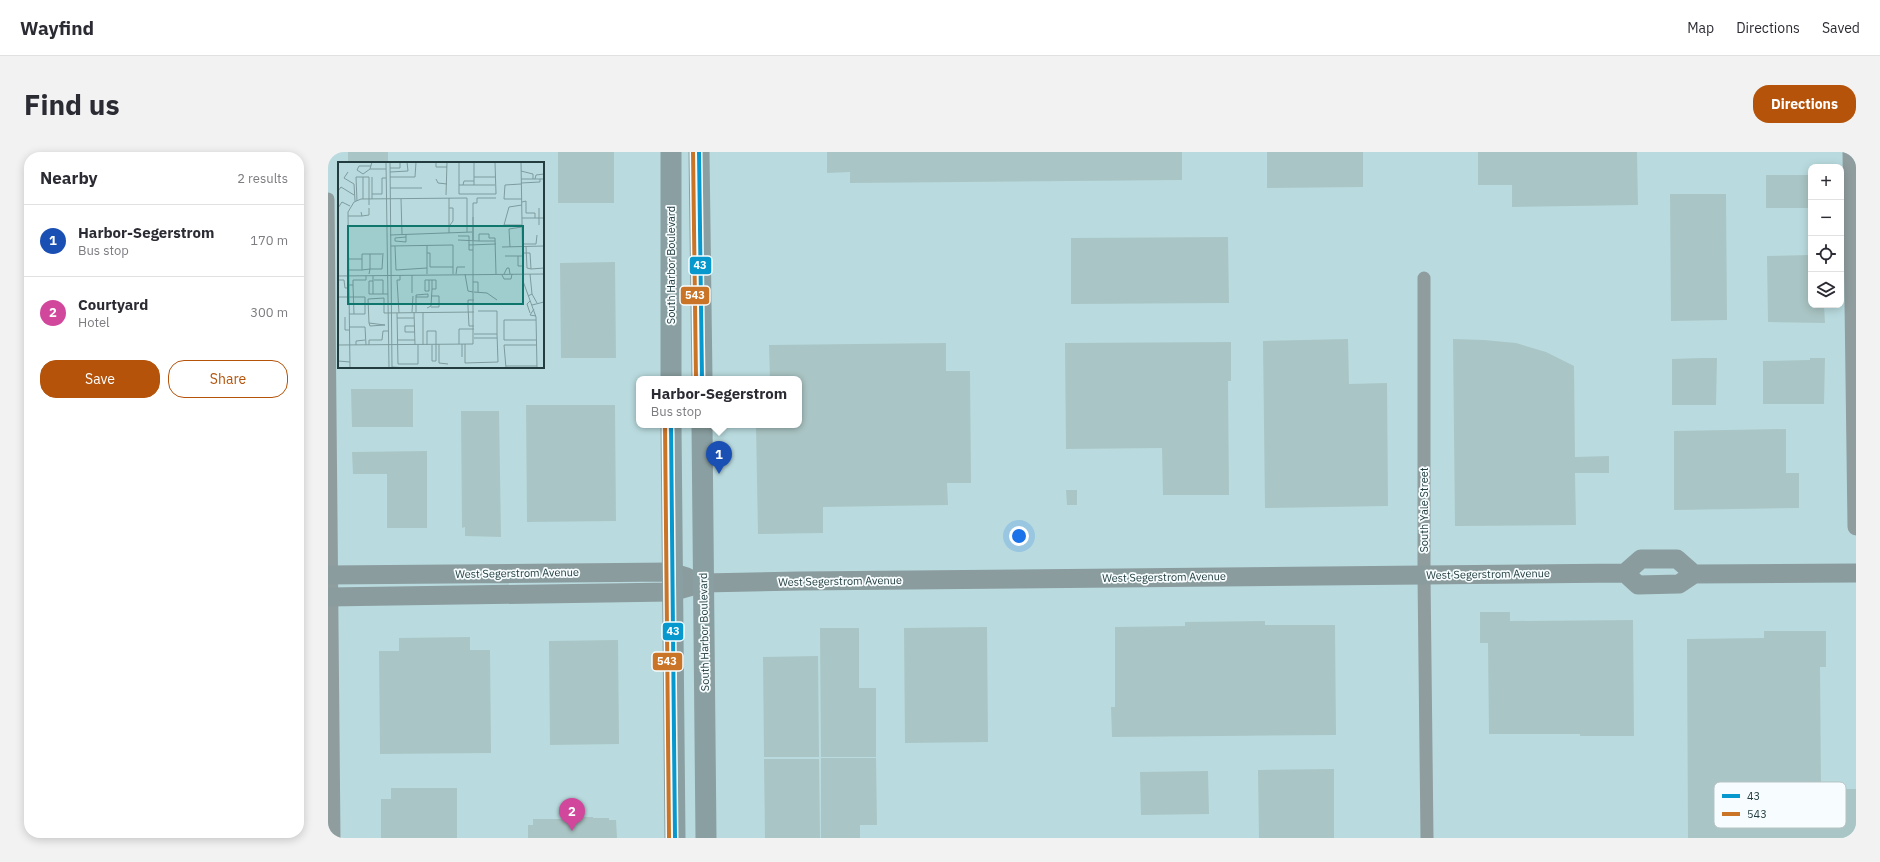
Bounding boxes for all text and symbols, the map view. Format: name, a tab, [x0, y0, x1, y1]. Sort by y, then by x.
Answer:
text: Wayfind	[20, 16, 94, 40]
text: Map	[1687, 19, 1714, 37]
text: Directions	[1736, 19, 1800, 37]
text: Saved	[1822, 19, 1860, 37]
button: Directions	[1753, 85, 1856, 123]
text: Find us	[24, 86, 120, 123]
inset map	[338, 162, 544, 368]
map controls	[1808, 164, 1844, 308]
button: +	[1808, 164, 1844, 200]
text: Nearby	[40, 167, 98, 189]
text: 2 results	[237, 170, 288, 187]
button: −	[1808, 200, 1844, 236]
street label: South Harbor Boulevard	[664, 206, 678, 324]
text: Harbor-Segerstrom	[78, 223, 214, 242]
text: 1	[49, 232, 57, 249]
text: 170 m	[250, 232, 288, 249]
button: locate	[1808, 236, 1844, 272]
text: Bus stop	[78, 242, 129, 259]
line badge: 43	[689, 256, 712, 275]
text: 43	[693, 258, 707, 272]
button: layers	[1808, 272, 1844, 308]
line badge: 543	[680, 286, 710, 305]
text: 543	[685, 288, 705, 302]
text: Courtyard	[78, 295, 149, 314]
text: 2	[49, 304, 57, 321]
text: 300 m	[250, 304, 288, 321]
text: Hotel	[78, 314, 110, 331]
button: Save	[40, 360, 160, 398]
button: Share	[168, 360, 288, 398]
popup	[636, 376, 802, 428]
text: Harbor-Segerstrom	[651, 384, 787, 403]
text: Bus stop	[651, 403, 702, 420]
pin: 1	[706, 441, 732, 474]
street label: South Yale Street	[1417, 467, 1431, 553]
your location	[1009, 526, 1029, 546]
street label: West Segerstrom Avenue	[455, 565, 579, 581]
street label: West Segerstrom Avenue	[1426, 566, 1550, 582]
street label: West Segerstrom Avenue	[1102, 569, 1226, 585]
street label: South Harbor Boulevard	[696, 573, 712, 691]
street label: West Segerstrom Avenue	[778, 573, 902, 589]
line badge: 43	[662, 622, 684, 641]
text: 43	[666, 624, 680, 638]
line badge: 543	[652, 652, 683, 671]
text: 543	[657, 654, 677, 668]
legend	[1714, 782, 1846, 828]
text: 43	[1747, 789, 1760, 803]
pin: 2	[559, 798, 585, 831]
text: 543	[1747, 807, 1767, 821]

